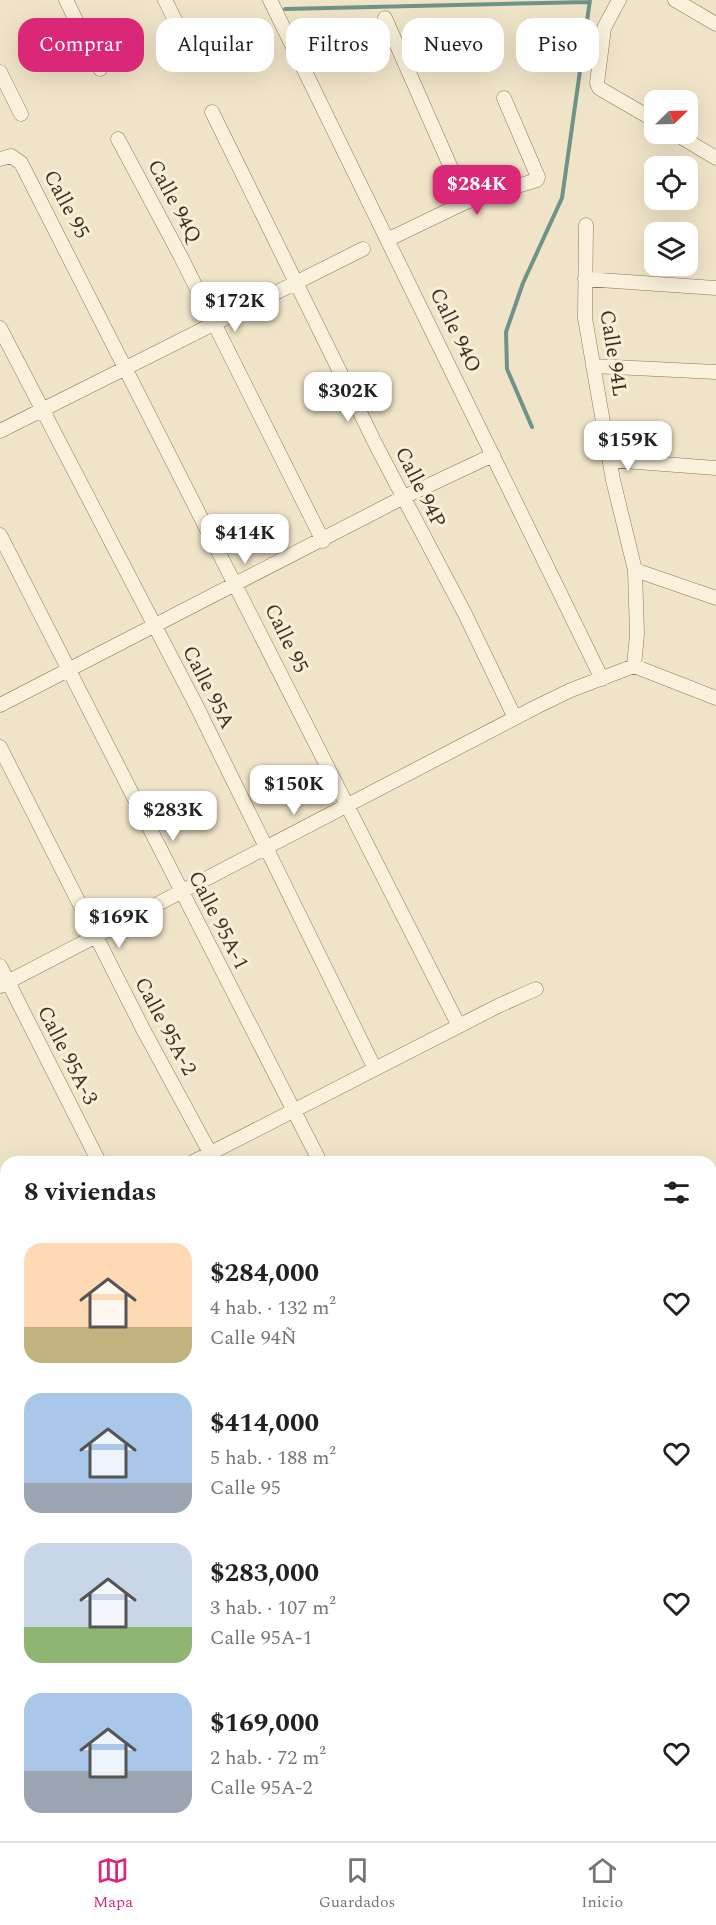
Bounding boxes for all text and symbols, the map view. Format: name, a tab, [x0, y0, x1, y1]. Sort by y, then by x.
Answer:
chip: Comprar	[18, 18, 144, 72]
chip: Alquilar	[156, 18, 274, 72]
chip: Filtros	[286, 18, 390, 72]
chip: Nuevo	[402, 18, 504, 72]
chip: Piso	[516, 18, 599, 72]
north arrow	[644, 90, 698, 144]
map controls	[644, 90, 698, 276]
street label: Calle 94Q	[139, 154, 210, 249]
button: locate	[644, 156, 698, 210]
street label: Calle 95	[35, 164, 98, 245]
pin: $284K	[435, 165, 519, 216]
text: $284K	[447, 169, 507, 199]
button: layers	[644, 222, 698, 276]
pin: $172K	[193, 282, 277, 333]
street label: Calle 94O	[421, 282, 489, 378]
text: $172K	[205, 286, 265, 316]
street label: Calle 94L	[590, 307, 636, 399]
pin: $302K	[306, 372, 390, 423]
text: $302K	[318, 376, 378, 406]
pin: $159K	[586, 421, 670, 472]
text: $159K	[598, 425, 658, 455]
street label: Calle 94P	[386, 441, 454, 534]
pin: $414K	[203, 514, 287, 565]
text: $414K	[215, 518, 275, 548]
street label: Calle 95	[255, 598, 317, 679]
street label: Calle 95A	[173, 640, 243, 735]
pin: $150K	[252, 765, 336, 816]
text: $150K	[264, 769, 324, 799]
pin: $283K	[131, 791, 215, 842]
text: $283K	[143, 795, 203, 825]
street label: Calle 95A-1	[179, 865, 257, 976]
pin: $169K	[77, 898, 161, 949]
text: $169K	[89, 902, 149, 932]
street label: Calle 95A-2	[126, 971, 205, 1082]
street label: Calle 95A-3	[28, 1000, 106, 1111]
text: 8 viviendas	[24, 1172, 157, 1212]
icon: filters	[660, 1176, 693, 1209]
text: $284,000	[210, 1253, 319, 1293]
icon: home	[72, 1267, 144, 1339]
icon: heart	[660, 1287, 693, 1320]
text: 4 hab. · 132 m²	[210, 1293, 336, 1323]
text: Calle 94Ñ	[210, 1323, 297, 1353]
text: $414,000	[210, 1403, 319, 1443]
icon: home	[72, 1417, 144, 1489]
icon: heart	[660, 1437, 693, 1470]
text: 5 hab. · 188 m²	[210, 1443, 336, 1473]
text: Calle 95	[210, 1473, 281, 1503]
text: $283,000	[210, 1553, 319, 1593]
icon: home	[72, 1567, 144, 1639]
icon: heart	[660, 1587, 693, 1620]
text: 3 hab. · 107 m²	[210, 1593, 336, 1623]
text: Calle 95A-1	[210, 1623, 313, 1653]
text: $169,000	[210, 1703, 319, 1743]
icon: home	[72, 1717, 144, 1789]
icon: heart	[660, 1737, 693, 1770]
text: 2 hab. · 72 m²	[210, 1743, 326, 1773]
text: Calle 95A-2	[210, 1773, 313, 1803]
tab: Mapa	[93, 1854, 133, 1914]
tab: Guardados	[319, 1854, 396, 1914]
tab: Inicio	[581, 1854, 623, 1914]

